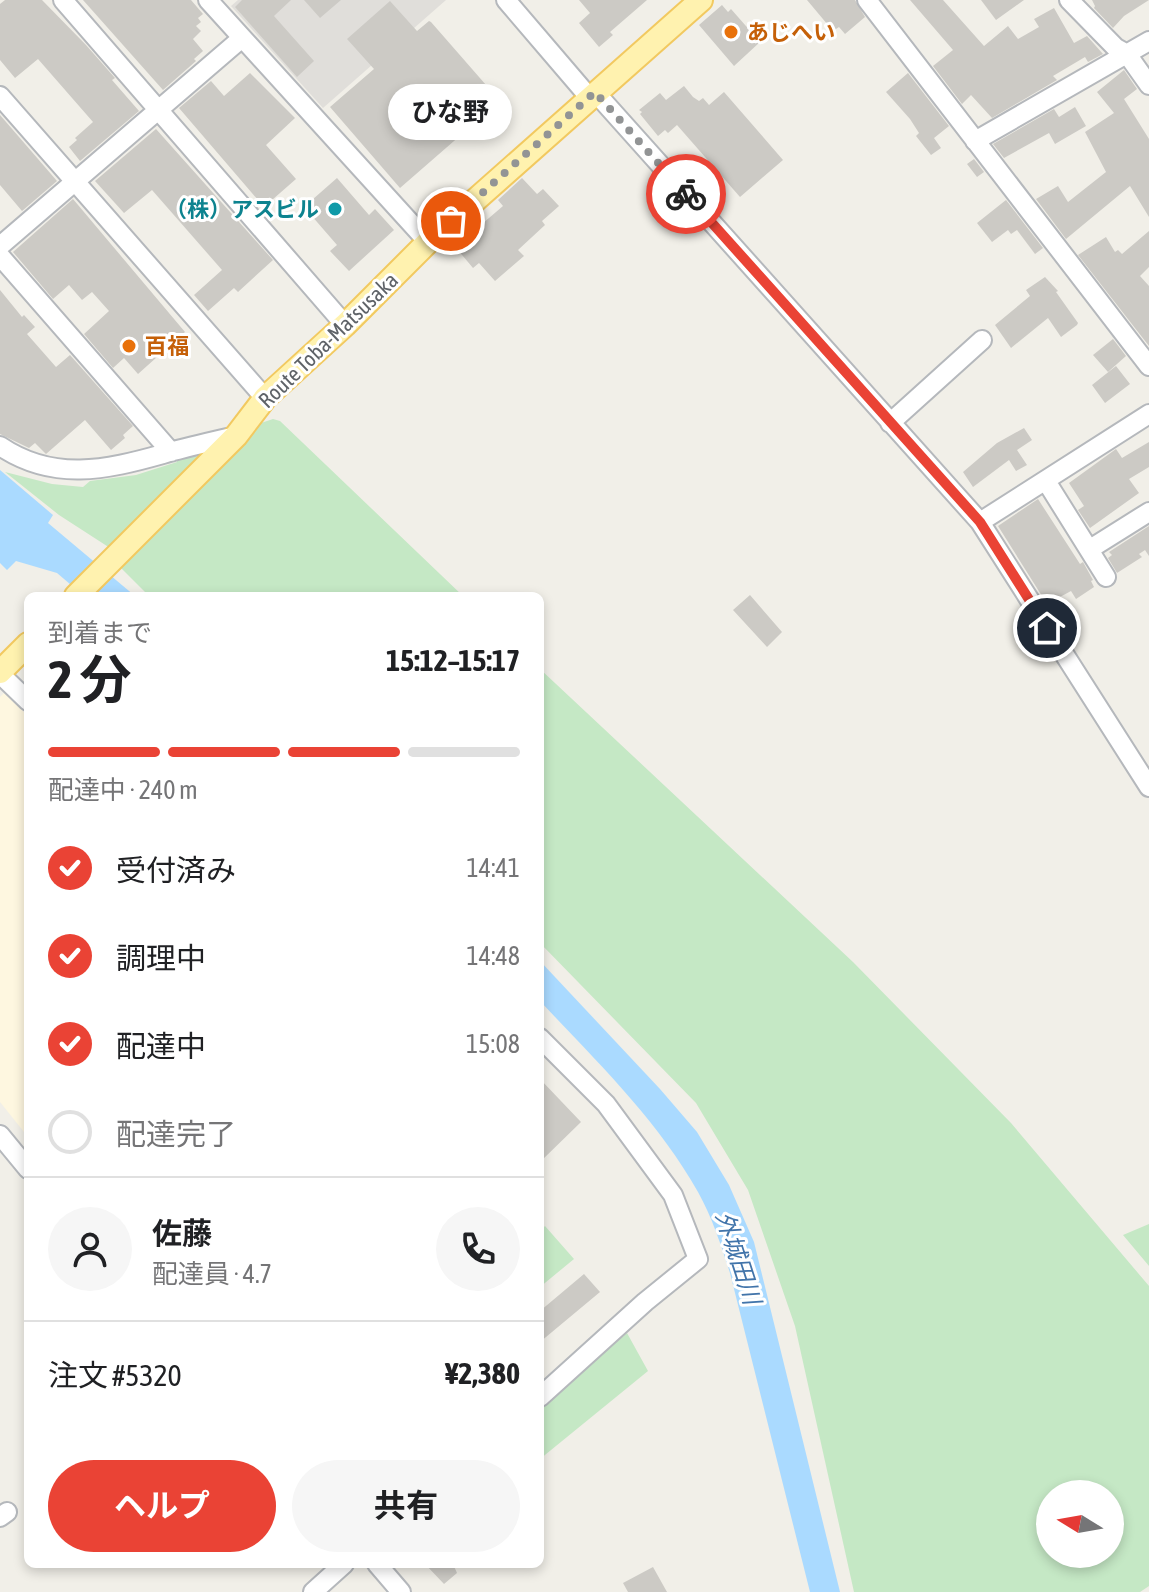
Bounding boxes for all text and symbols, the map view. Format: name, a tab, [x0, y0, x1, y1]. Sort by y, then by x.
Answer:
place label: あじへい	[747, 19, 835, 45]
marker: あじへい	[722, 23, 740, 41]
callout: ひな野	[389, 85, 513, 141]
text: ひな野	[411, 97, 489, 127]
courier	[646, 154, 726, 234]
icon: bike	[664, 172, 708, 216]
pin	[417, 187, 485, 255]
place label: （株）アスビル	[165, 196, 319, 222]
icon: bag	[429, 199, 473, 243]
marker: （株）アスビル	[326, 200, 344, 218]
street label: Route Toba-Matsusaka	[253, 267, 403, 413]
place label: 百福	[145, 333, 189, 359]
marker: 百福	[120, 337, 138, 355]
pin	[1013, 594, 1081, 662]
icon: home	[1025, 606, 1069, 650]
text: 到着まで	[48, 618, 152, 648]
text: 15:12–15:17	[386, 643, 520, 677]
text: 2 分	[48, 649, 132, 709]
text: 配達中 · 240 m	[48, 775, 198, 805]
icon: check	[48, 846, 92, 890]
text: 受付済み	[116, 853, 236, 887]
text: 14:41	[466, 853, 520, 883]
icon: check	[48, 934, 92, 978]
text: 調理中	[116, 941, 206, 975]
text: 14:48	[466, 941, 520, 971]
icon: check	[48, 1022, 92, 1066]
text: 配達中	[116, 1029, 206, 1063]
text: 15:08	[466, 1029, 520, 1059]
text: 配達完了	[116, 1117, 236, 1151]
button: person	[48, 1207, 132, 1291]
button: phone	[436, 1207, 520, 1291]
water label: 外城田川	[711, 1208, 767, 1311]
text: 佐藤	[152, 1216, 212, 1250]
text: 配達員 · 4.7	[152, 1259, 272, 1289]
text: ¥2,380	[445, 1356, 520, 1390]
text: 注文 #5320	[48, 1358, 182, 1392]
button: ヘルプ	[48, 1460, 276, 1552]
button: 共有	[292, 1460, 520, 1552]
north arrow	[1036, 1480, 1124, 1568]
map controls	[1036, 1480, 1124, 1568]

